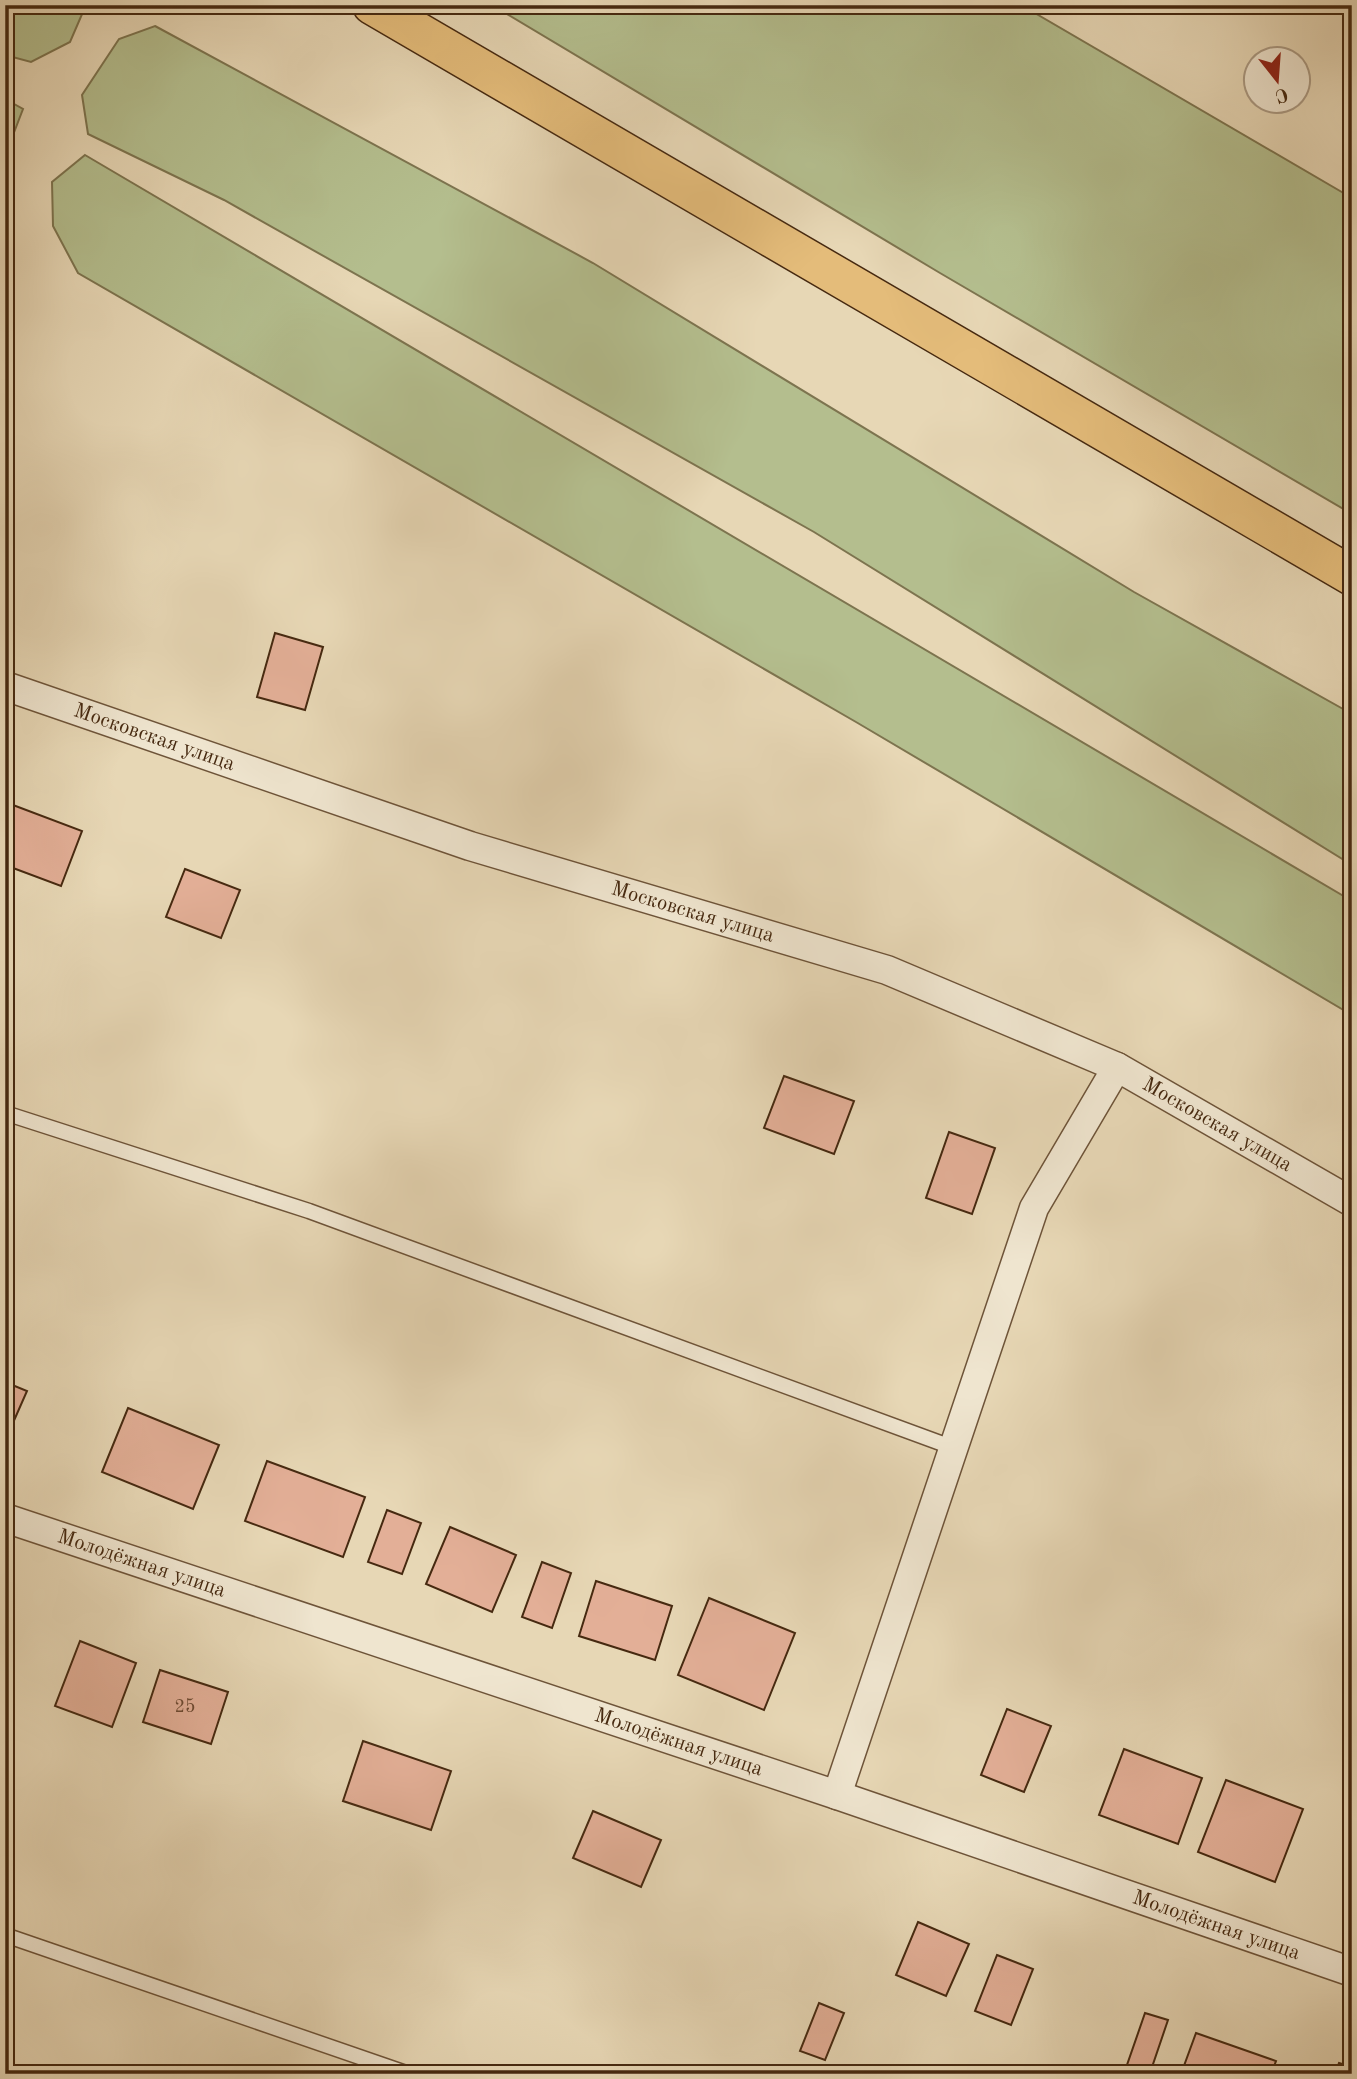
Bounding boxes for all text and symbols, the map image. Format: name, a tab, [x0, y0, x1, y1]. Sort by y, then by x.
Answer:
north arrow	[1242, 46, 1312, 116]
text: С	[1272, 83, 1290, 105]
street label: Московская улица	[71, 700, 238, 775]
street label: Московская улица	[609, 878, 777, 946]
street label: Московская улица	[1139, 1073, 1296, 1176]
street label: Молодёжная улица	[55, 1526, 228, 1601]
house number: 25	[175, 1698, 195, 1716]
street label: Молодёжная улица	[592, 1705, 765, 1780]
street label: Молодёжная улица	[1130, 1887, 1303, 1964]

